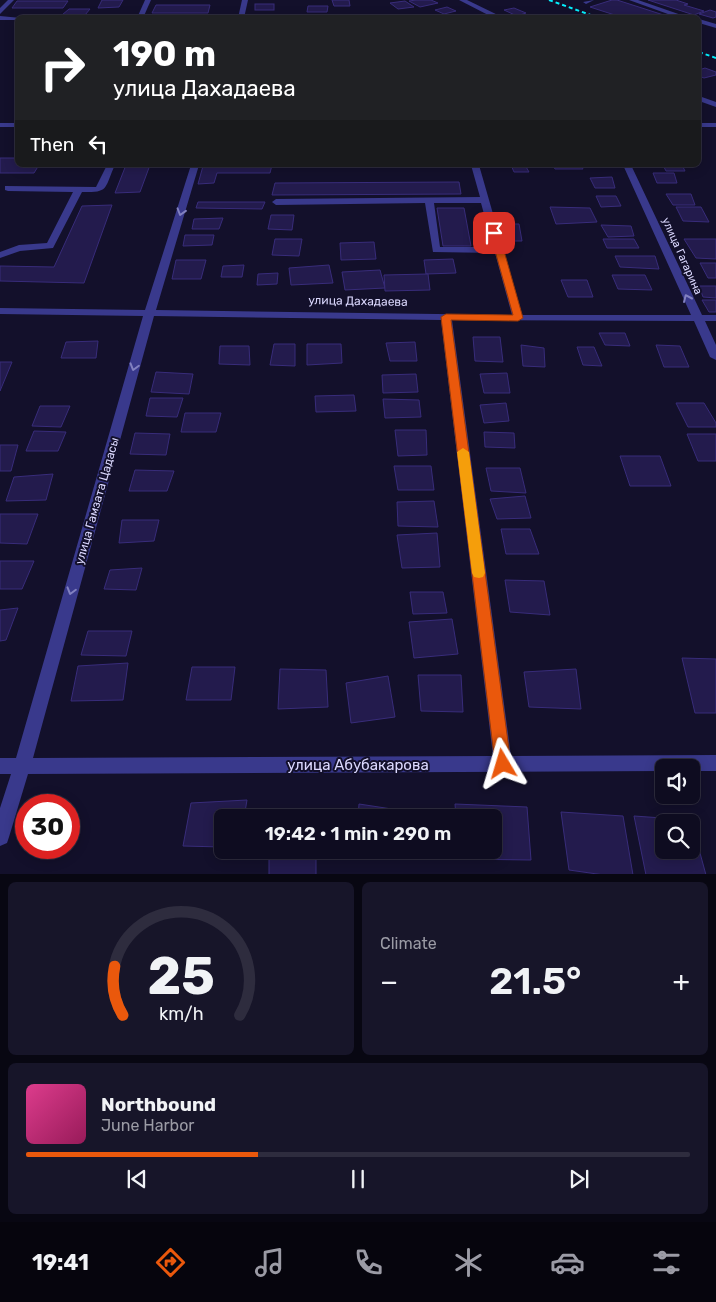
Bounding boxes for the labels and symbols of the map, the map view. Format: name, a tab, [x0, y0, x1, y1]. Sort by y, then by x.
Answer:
one-way arrow	[176, 207, 186, 215]
pin	[473, 212, 515, 254]
street label: улица Гагарина	[659, 215, 705, 297]
street label: улица Дахадаева	[308, 293, 408, 309]
one-way arrow	[683, 294, 693, 303]
one-way arrow	[130, 363, 140, 371]
street label: улица Гамзата Цадасы	[72, 436, 122, 566]
one-way arrow	[67, 587, 77, 595]
position arrow	[476, 737, 528, 789]
street label: улица Абубакарова	[287, 756, 429, 774]
speed limit sign: 30	[15, 794, 80, 859]

